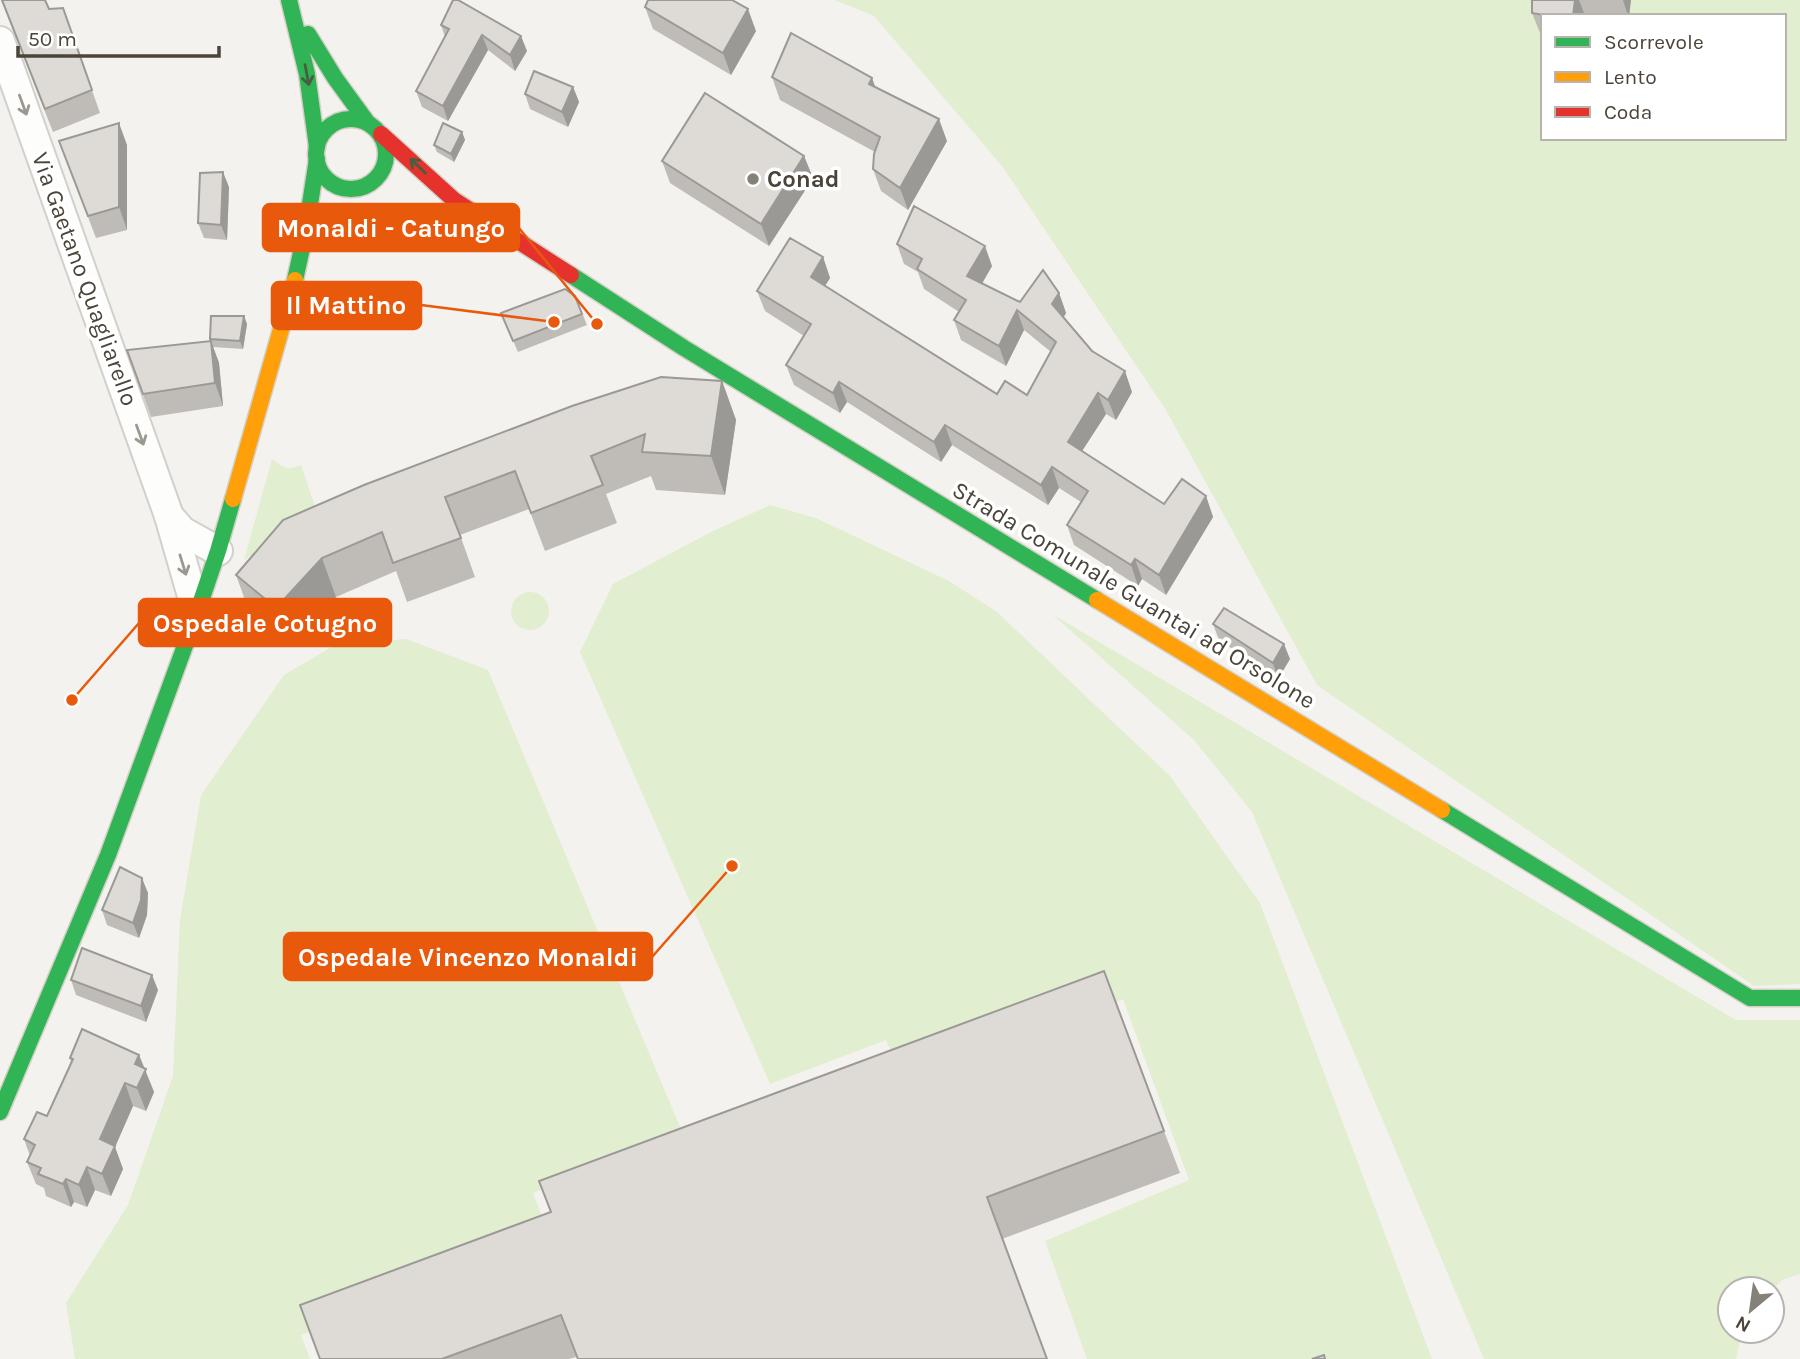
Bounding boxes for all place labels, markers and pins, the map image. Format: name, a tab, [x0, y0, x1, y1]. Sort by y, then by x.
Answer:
place label: Conad	[767, 165, 840, 193]
marker: Conad	[745, 171, 761, 187]
callout: Monaldi - Catungo	[263, 204, 519, 251]
callout: Il Mattino	[272, 282, 421, 329]
callout: Ospedale Cotugno	[139, 599, 391, 646]
callout: Ospedale Vincenzo Monaldi	[284, 933, 652, 980]

